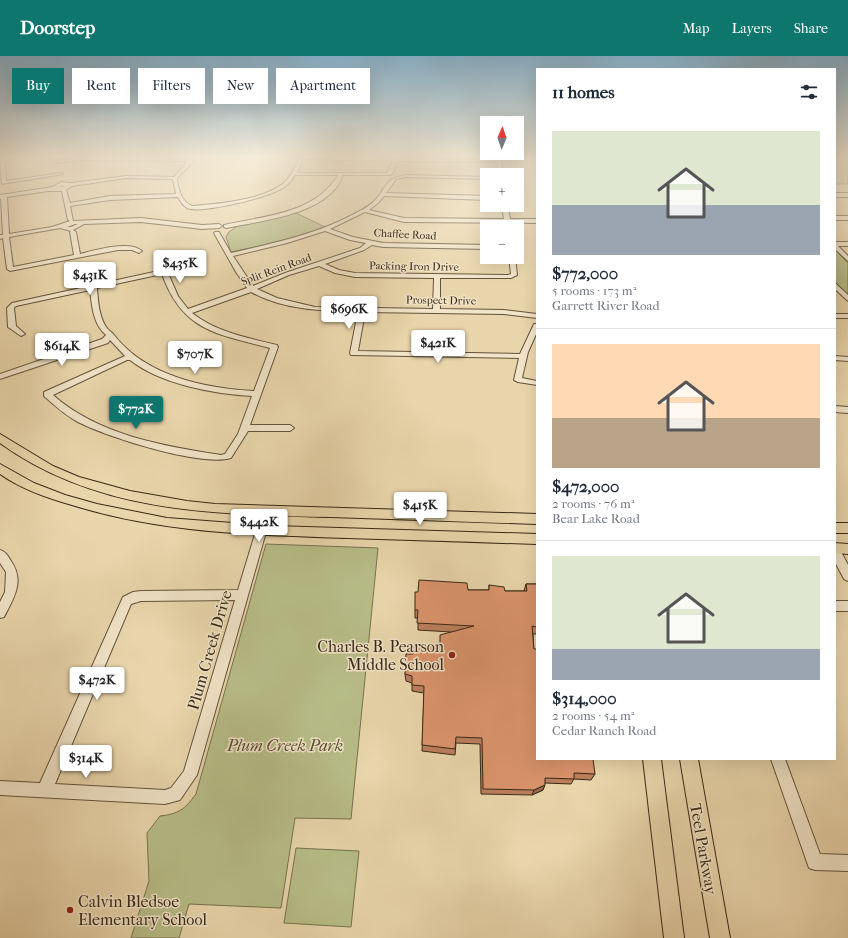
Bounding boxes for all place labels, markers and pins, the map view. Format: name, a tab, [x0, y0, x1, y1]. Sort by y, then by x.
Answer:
pin: $435K	[152, 250, 208, 284]
pin: $431K	[62, 262, 118, 296]
pin: $696K	[321, 296, 377, 330]
pin: $421K	[410, 330, 466, 364]
pin: $614K	[34, 333, 90, 367]
pin: $707K	[167, 341, 223, 375]
pin: $772K	[108, 396, 164, 430]
pin: $415K	[392, 492, 448, 526]
pin: $442K	[231, 509, 287, 543]
place label: Charles B. Pearson Middle School	[317, 637, 445, 674]
marker: Charles B. Pearson Middle School	[447, 650, 457, 660]
pin: $472K	[69, 667, 125, 701]
pin: $314K	[58, 745, 114, 779]
place label: Calvin Bledsoe Elementary School	[78, 892, 207, 929]
marker: Calvin Bledsoe Elementary School	[65, 905, 75, 915]

